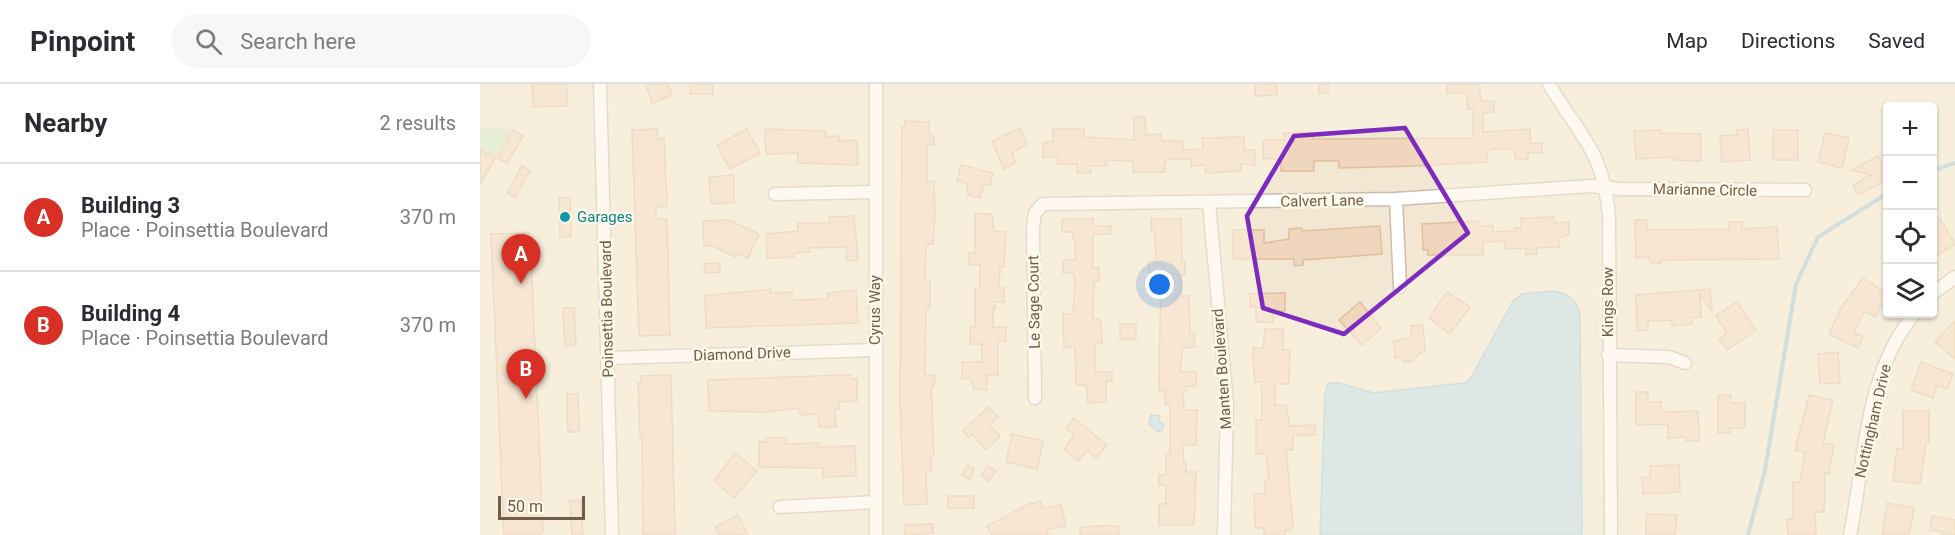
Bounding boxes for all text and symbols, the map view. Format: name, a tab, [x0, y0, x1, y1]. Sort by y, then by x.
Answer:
search box	[171, 14, 591, 68]
text: Pinpoint	[30, 25, 135, 58]
icon: search	[192, 25, 225, 58]
text: Search here	[240, 29, 356, 54]
text: Map	[1666, 29, 1708, 53]
text: Directions	[1741, 29, 1835, 53]
text: Saved	[1868, 29, 1925, 53]
map controls	[1883, 102, 1937, 318]
button: +	[1883, 102, 1937, 156]
text: Nearby	[24, 108, 107, 138]
text: 2 results	[380, 111, 456, 135]
button: −	[1883, 156, 1937, 210]
street label: Marianne Circle	[1653, 180, 1757, 200]
street label: Calvert Lane	[1280, 191, 1364, 211]
text: Building 3	[81, 193, 180, 218]
text: A	[37, 205, 50, 229]
text: 370 m	[400, 205, 456, 229]
place label: Garages	[577, 208, 632, 226]
marker: Garages	[558, 210, 572, 224]
button: locate	[1883, 210, 1937, 264]
text: Place · Poinsettia Boulevard	[81, 218, 329, 242]
pin: A	[502, 234, 540, 284]
street label: Poinsettia Boulevard	[597, 240, 617, 378]
street label: Le Sage Court	[1024, 255, 1044, 349]
button: layers	[1883, 264, 1937, 318]
street label: Kings Row	[1599, 267, 1617, 337]
your location	[1145, 270, 1174, 299]
street label: Cyrus Way	[866, 275, 884, 345]
text: Building 4	[81, 301, 180, 326]
street label: Manten Boulevard	[1209, 308, 1235, 430]
text: B	[37, 313, 50, 337]
text: 370 m	[400, 313, 456, 337]
text: Place · Poinsettia Boulevard	[81, 326, 329, 350]
street label: Diamond Drive	[693, 343, 791, 365]
pin: B	[506, 350, 546, 399]
street label: Nottingham Drive	[1851, 362, 1895, 480]
scale bar	[498, 493, 585, 520]
text: 50 m	[507, 497, 543, 516]

